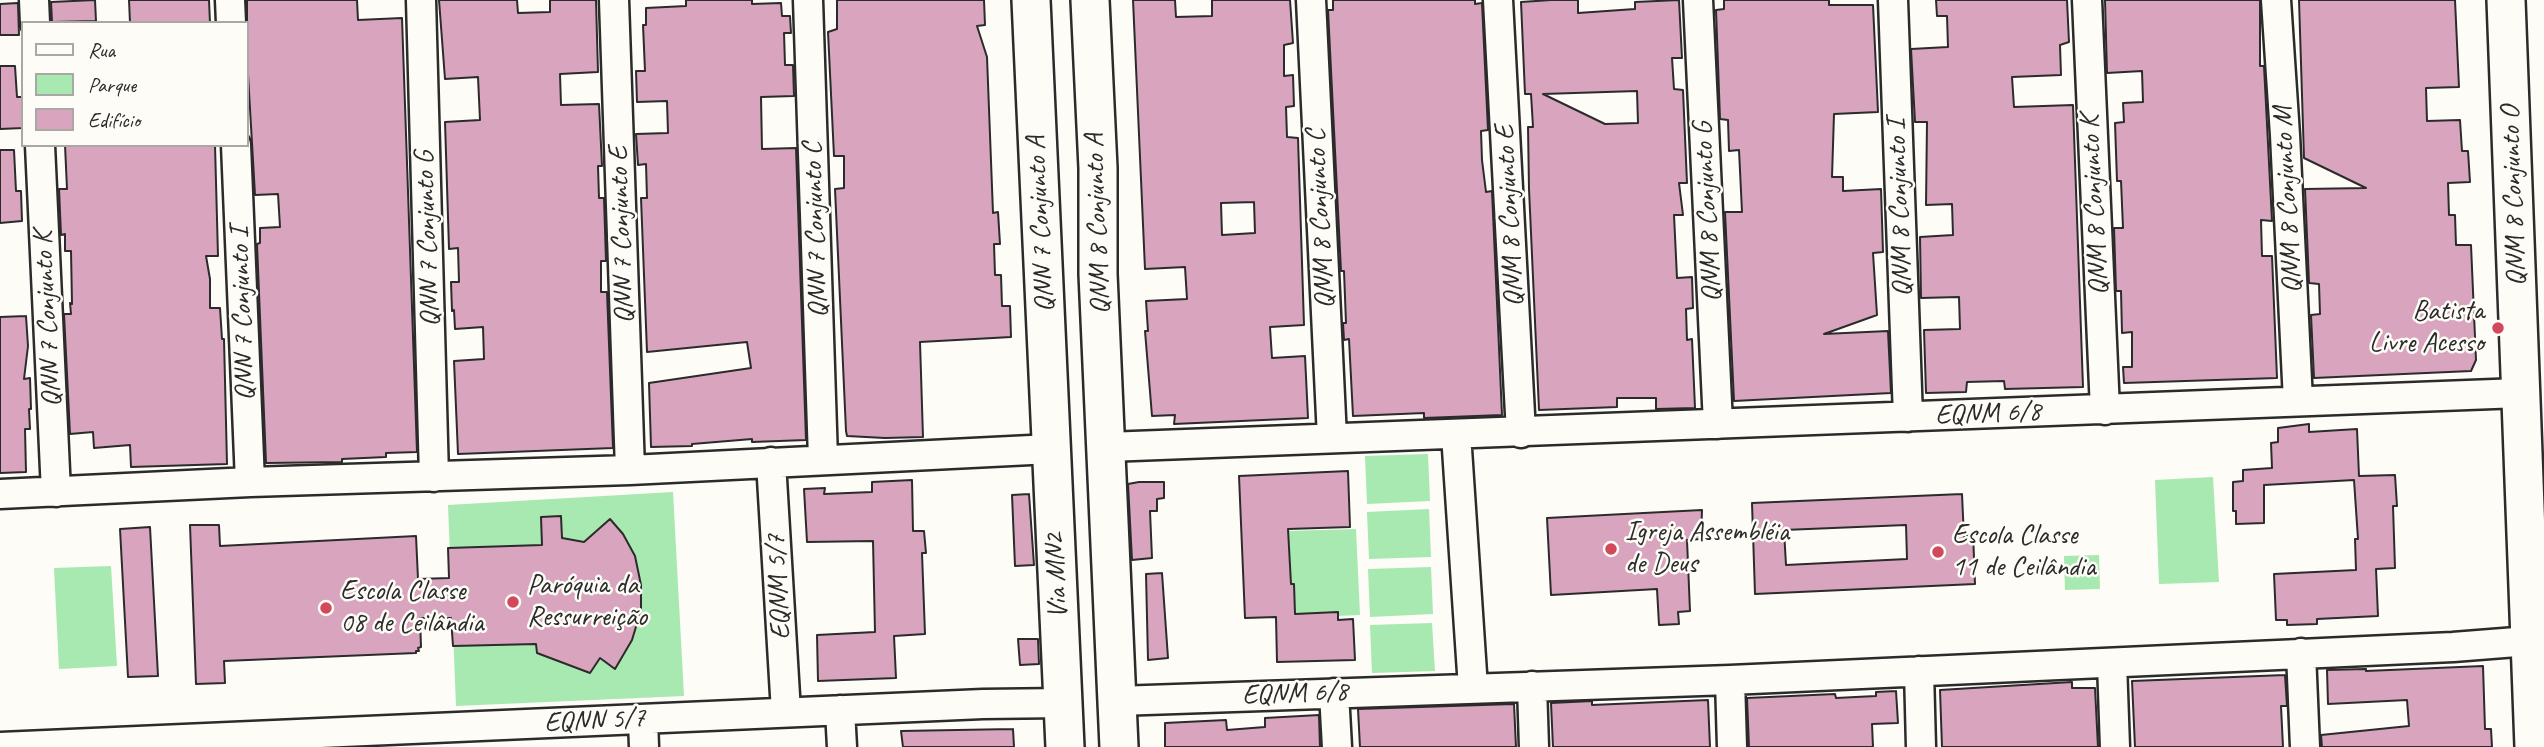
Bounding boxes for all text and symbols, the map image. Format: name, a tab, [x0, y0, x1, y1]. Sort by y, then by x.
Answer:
legend	[21, 21, 248, 147]
text: Rua	[88, 37, 115, 63]
text: Parque	[88, 72, 136, 98]
street label: QNM 8 Conjunto O	[2494, 105, 2534, 287]
street label: QNM 8 Conjunto M	[2266, 106, 2310, 294]
text: Edifício	[88, 107, 140, 133]
street label: QNM 8 Conjunto K	[2074, 114, 2116, 296]
street label: QNM 8 Conjunto I	[1880, 119, 1920, 297]
street label: QNM 8 Conjunto G	[1687, 121, 1729, 303]
street label: QNM 8 Conjunto E	[1488, 125, 1532, 307]
street label: QNM 8 Conjunto C	[1300, 128, 1342, 310]
street label: QNM 8 Conjunto A	[1078, 133, 1118, 315]
street label: QNN 7 Conjunto A	[1020, 135, 1062, 313]
street label: QNN 7 Conjunto C	[796, 142, 836, 318]
street label: QNN 7 Conjunto E	[602, 146, 642, 324]
street label: QNN 7 Conjunto G	[408, 151, 448, 327]
street label: QNN 7 Conjunto I	[223, 227, 263, 401]
street label: QNN 7 Conjunto K	[27, 230, 69, 408]
place label: Batista Livre Acesso	[2369, 295, 2484, 361]
marker: Batista Livre Acesso	[2490, 320, 2506, 336]
street label: EQNM 6/8	[1935, 395, 2041, 433]
place label: Igreja Assembléia de Deus	[1625, 516, 1789, 582]
place label: Escola Classe 11 de Ceilândia	[1952, 519, 2095, 585]
street label: Via MN2	[1038, 532, 1076, 620]
street label: EQNM 5/7	[759, 533, 799, 641]
marker: Igreja Assembléia de Deus	[1603, 541, 1619, 557]
marker: Escola Classe 11 de Ceilândia	[1930, 544, 1946, 560]
place label: Paróquia da Ressurreição	[527, 569, 647, 635]
place label: Escola Classe 08 de Ceilândia	[340, 575, 483, 641]
marker: Paróquia da Ressurreição	[505, 594, 521, 610]
marker: Escola Classe 08 de Ceilândia	[318, 600, 334, 616]
street label: EQNM 6/8	[1242, 675, 1348, 713]
street label: EQNN 5/7	[544, 702, 646, 740]

